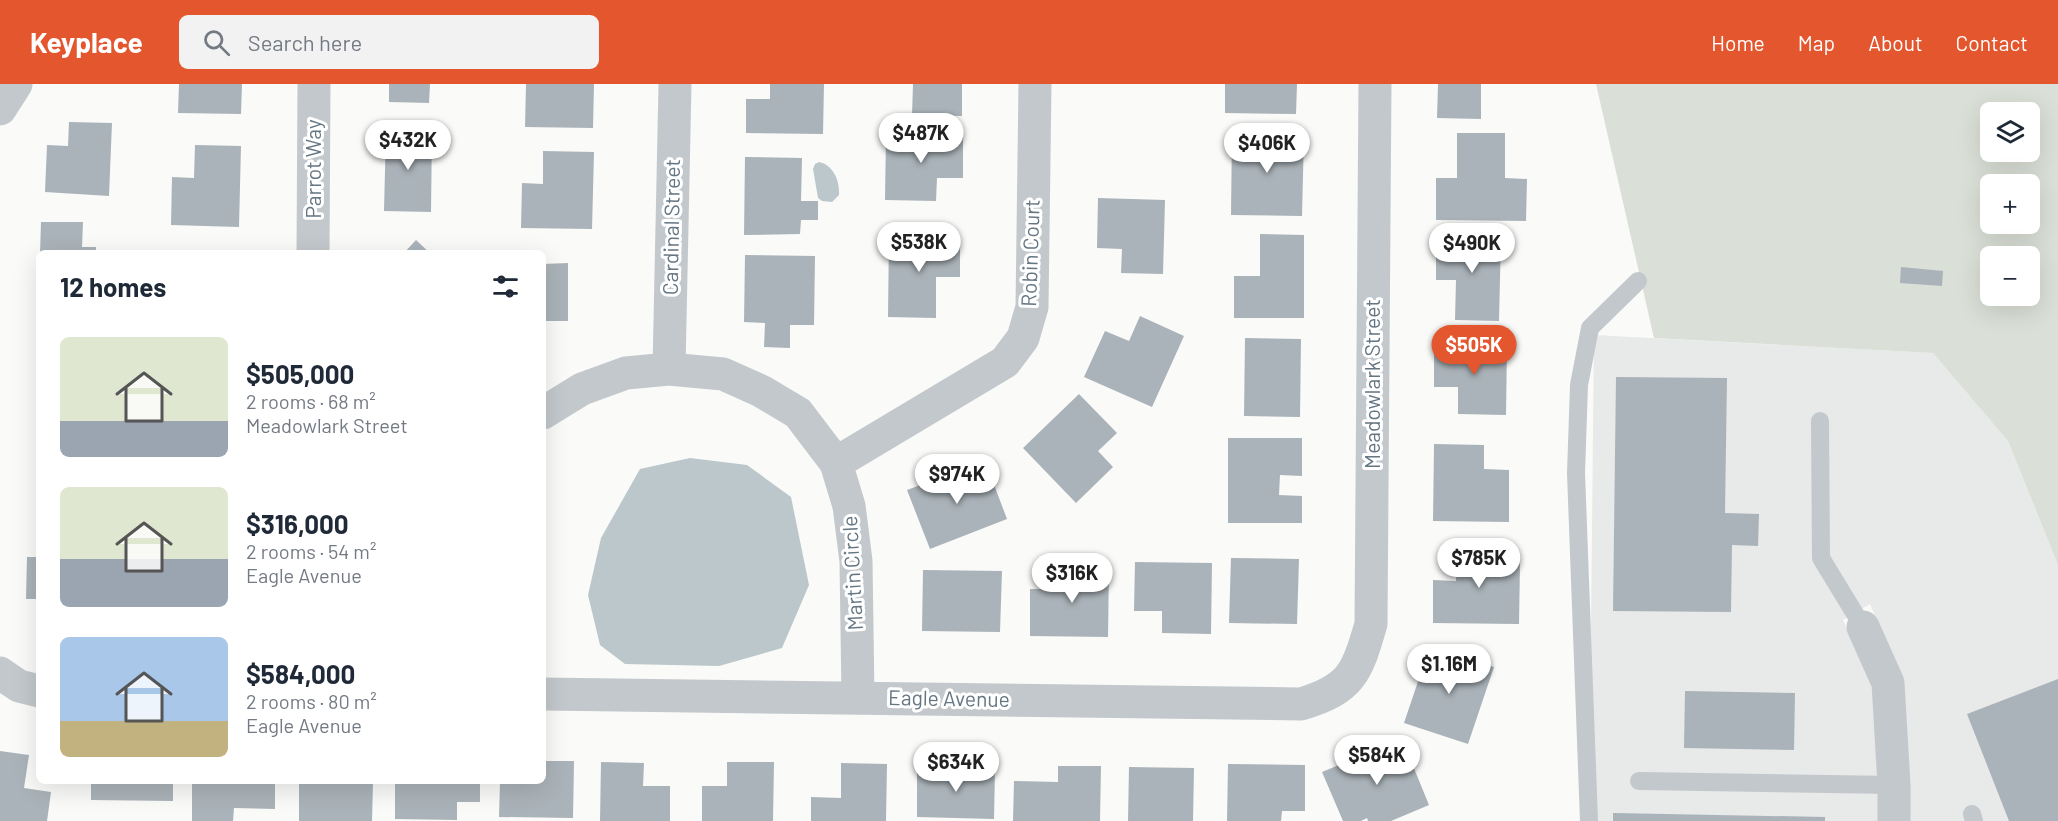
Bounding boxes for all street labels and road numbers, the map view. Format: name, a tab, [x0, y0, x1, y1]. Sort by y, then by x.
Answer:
street label: Parrot Way	[300, 119, 325, 219]
street label: Cardinal Street	[657, 159, 684, 295]
street label: Robin Court	[1015, 199, 1044, 307]
street label: Meadowlark Street	[1359, 299, 1384, 469]
street label: Martin Circle	[836, 515, 867, 631]
street label: Eagle Avenue	[888, 684, 1010, 711]

